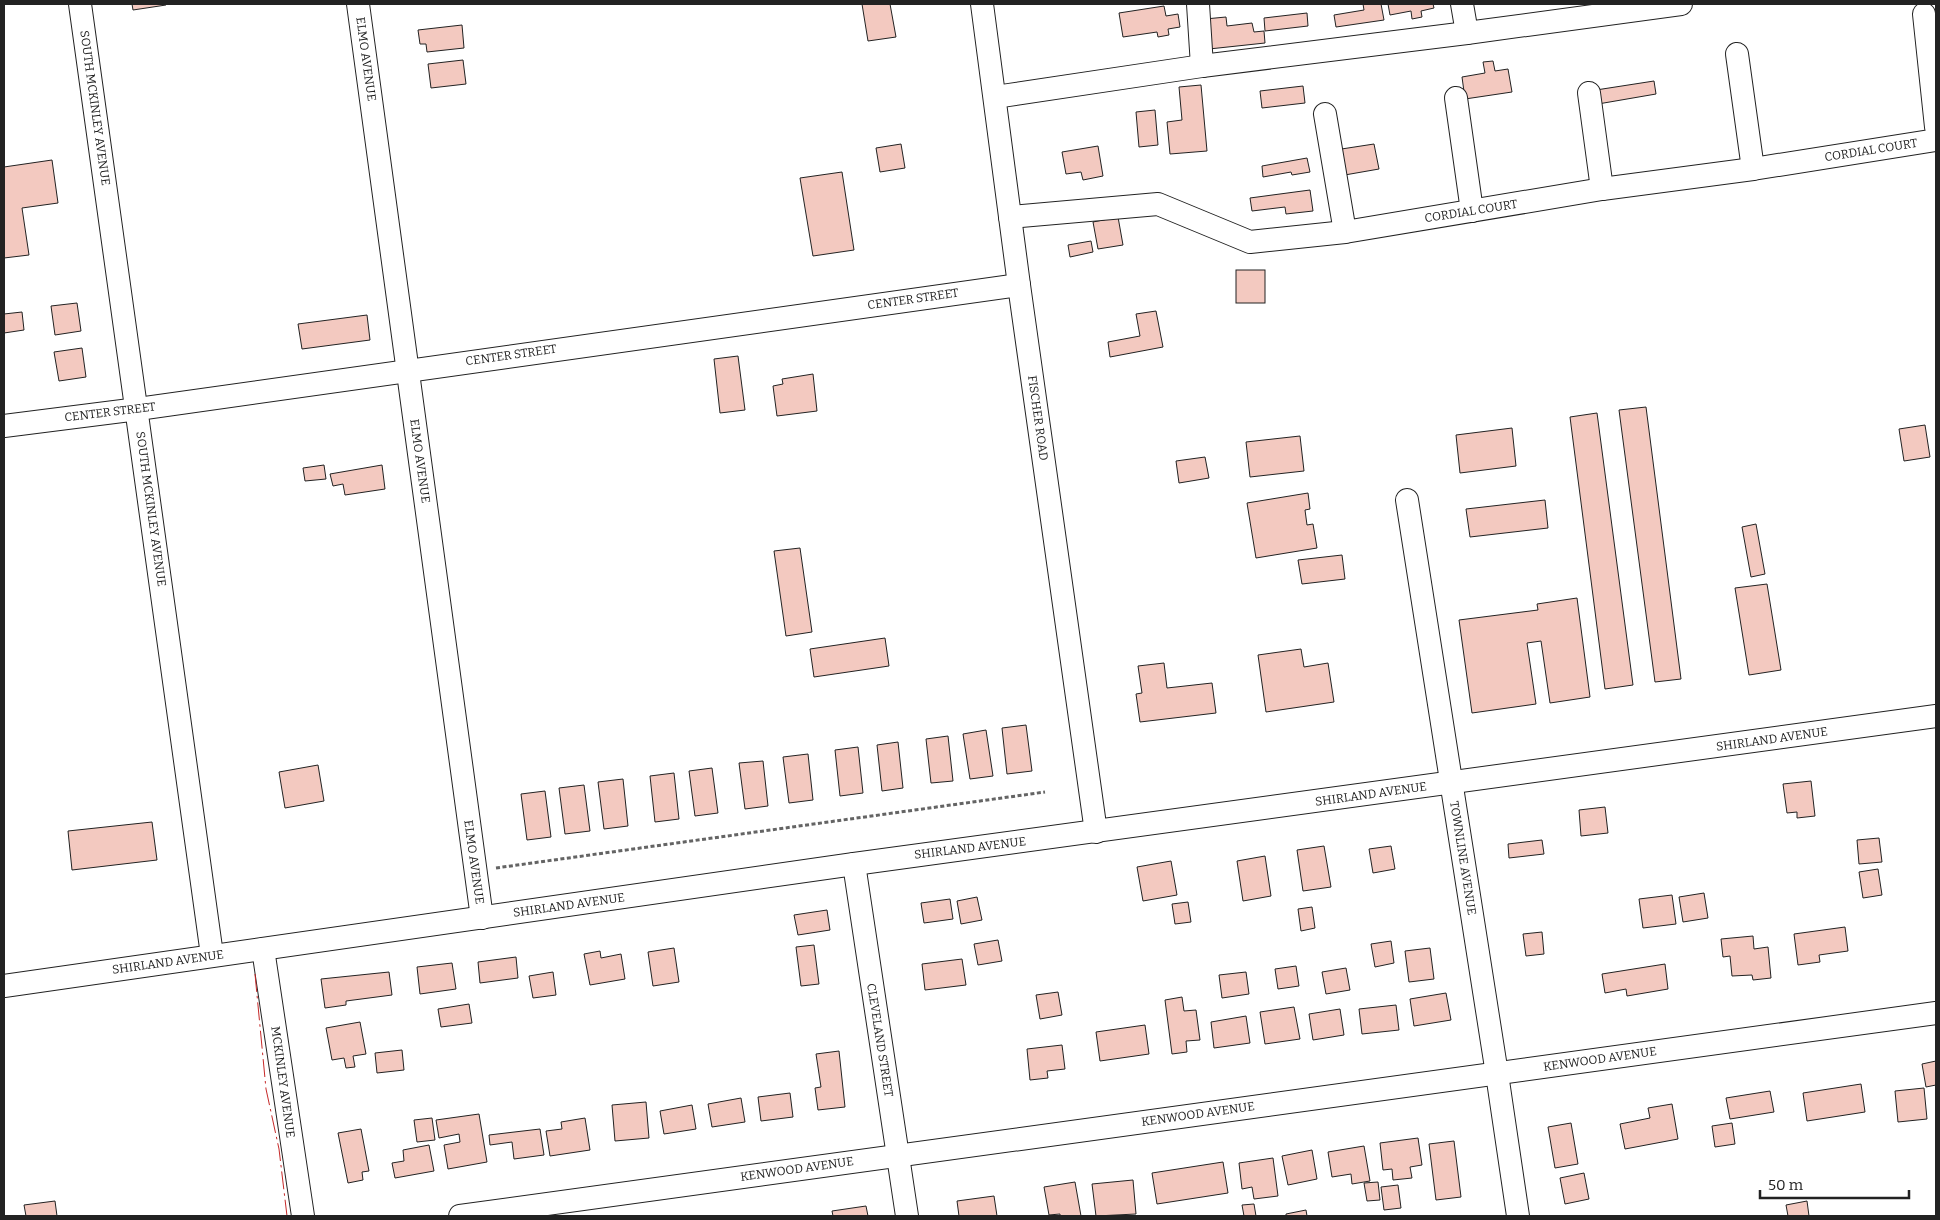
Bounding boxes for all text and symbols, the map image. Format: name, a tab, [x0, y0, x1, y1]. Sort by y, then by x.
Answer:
street label: ELMO AVENUE	[353, 16, 379, 102]
street label: SOUTH MCKINLEY AVENUE	[77, 29, 113, 187]
street label: CORDIAL COURT	[1824, 136, 1918, 164]
street label: CORDIAL COURT	[1424, 197, 1518, 225]
street label: CENTER STREET	[867, 286, 959, 312]
street label: CENTER STREET	[465, 342, 557, 368]
street label: FISCHER ROAD	[1025, 375, 1051, 461]
street label: CENTER STREET	[64, 399, 156, 425]
street label: ELMO AVENUE	[407, 418, 433, 504]
street label: SOUTH MCKINLEY AVENUE	[133, 430, 169, 588]
street label: SHIRLAND AVENUE	[1715, 724, 1829, 754]
street label: SHIRLAND AVENUE	[1314, 779, 1428, 809]
street label: TOWNLINE AVENUE	[1447, 800, 1479, 916]
street label: ELMO AVENUE	[461, 819, 487, 905]
street label: SHIRLAND AVENUE	[913, 834, 1027, 862]
street label: SHIRLAND AVENUE	[512, 890, 626, 920]
street label: SHIRLAND AVENUE	[111, 947, 225, 977]
street label: CLEVELAND STREET	[864, 982, 896, 1098]
street label: MCKINLEY AVENUE	[268, 1025, 298, 1139]
street label: KENWOOD AVENUE	[1543, 1044, 1657, 1074]
street label: KENWOOD AVENUE	[1141, 1099, 1255, 1129]
street label: KENWOOD AVENUE	[740, 1154, 854, 1184]
scale bar	[1760, 1168, 1909, 1200]
text: 50 m	[1768, 1176, 1804, 1194]

